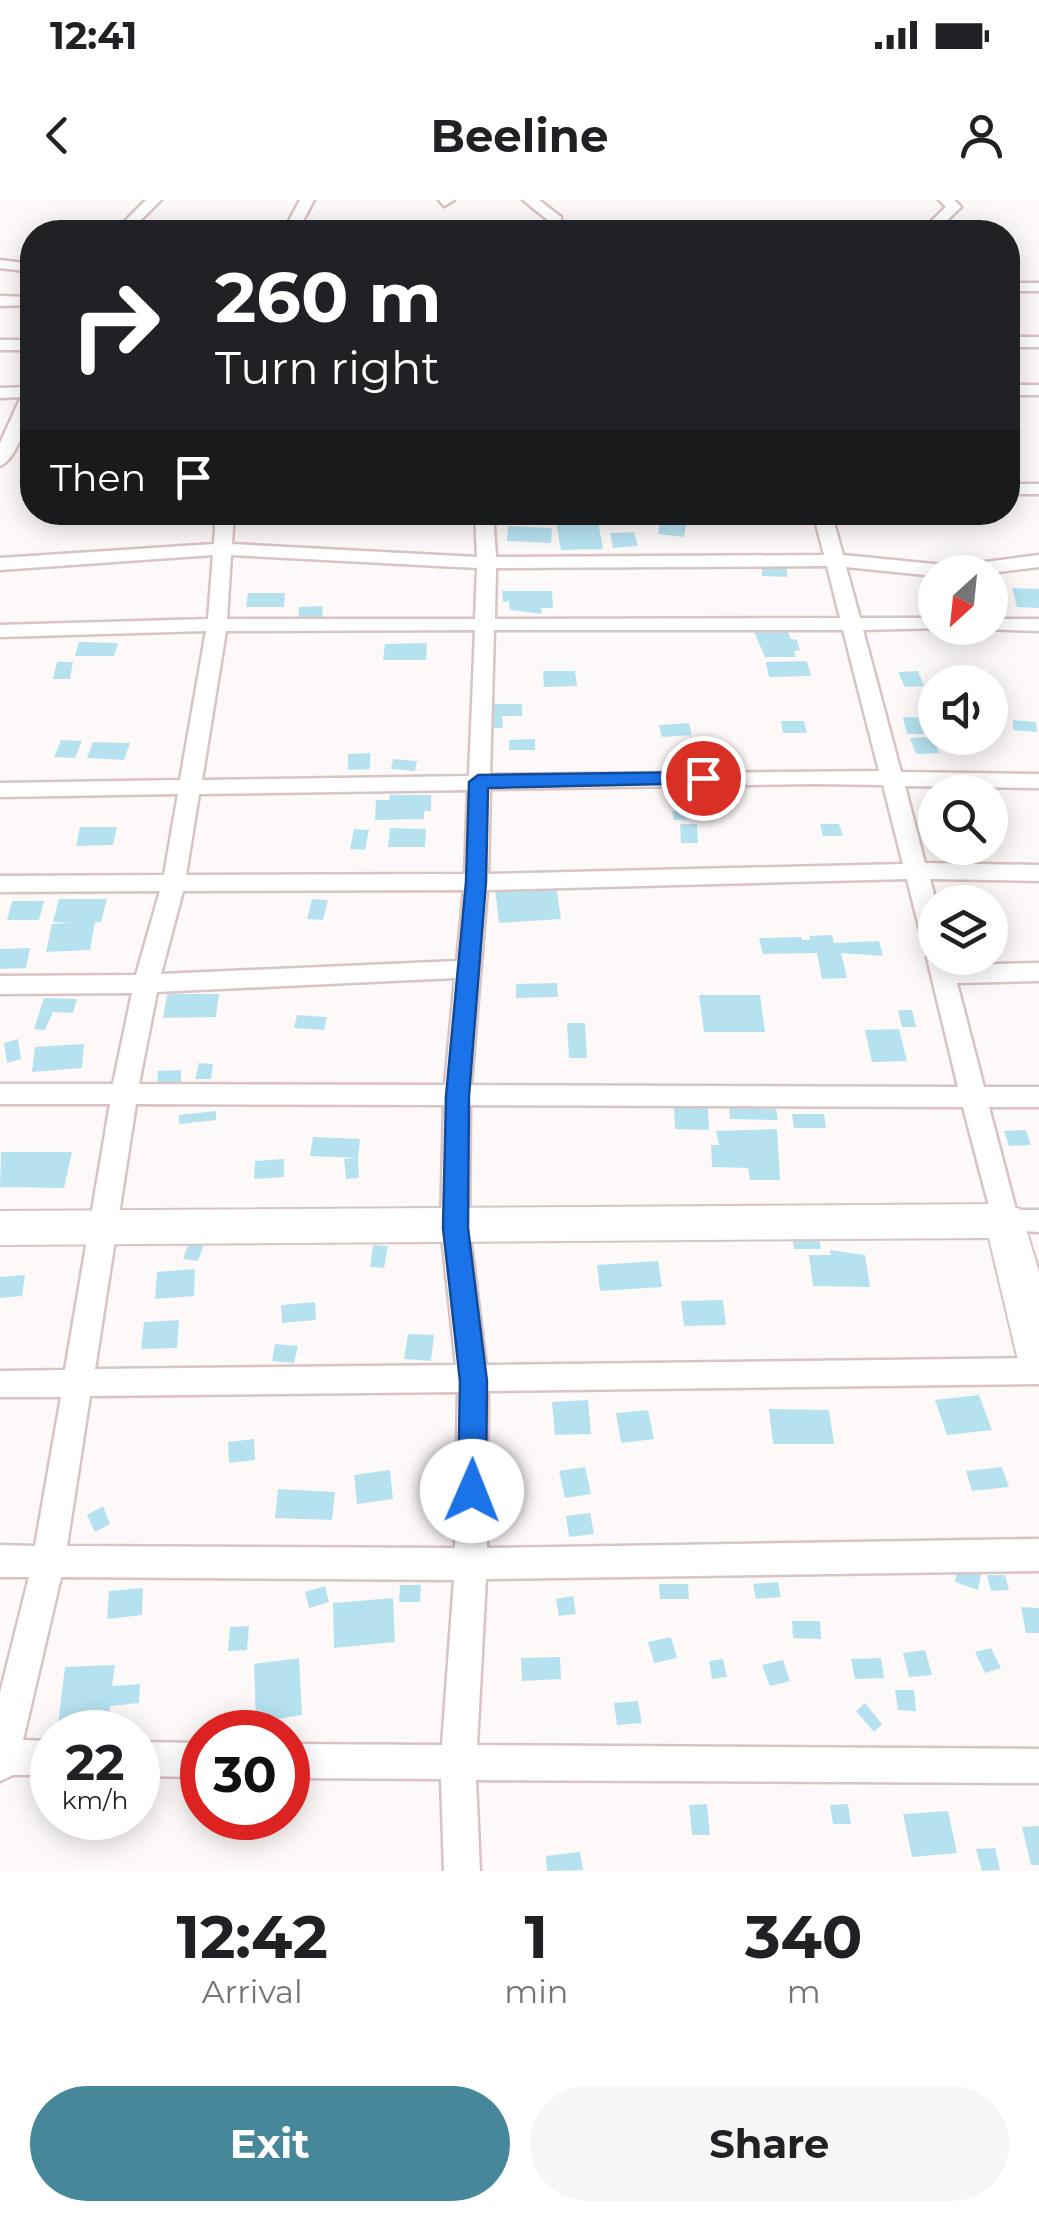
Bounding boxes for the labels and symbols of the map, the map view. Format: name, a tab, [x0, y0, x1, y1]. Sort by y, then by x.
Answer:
north arrow	[918, 555, 1008, 645]
pin	[661, 736, 746, 821]
position arrow	[420, 1439, 524, 1543]
speed limit sign: 30	[180, 1710, 310, 1840]

